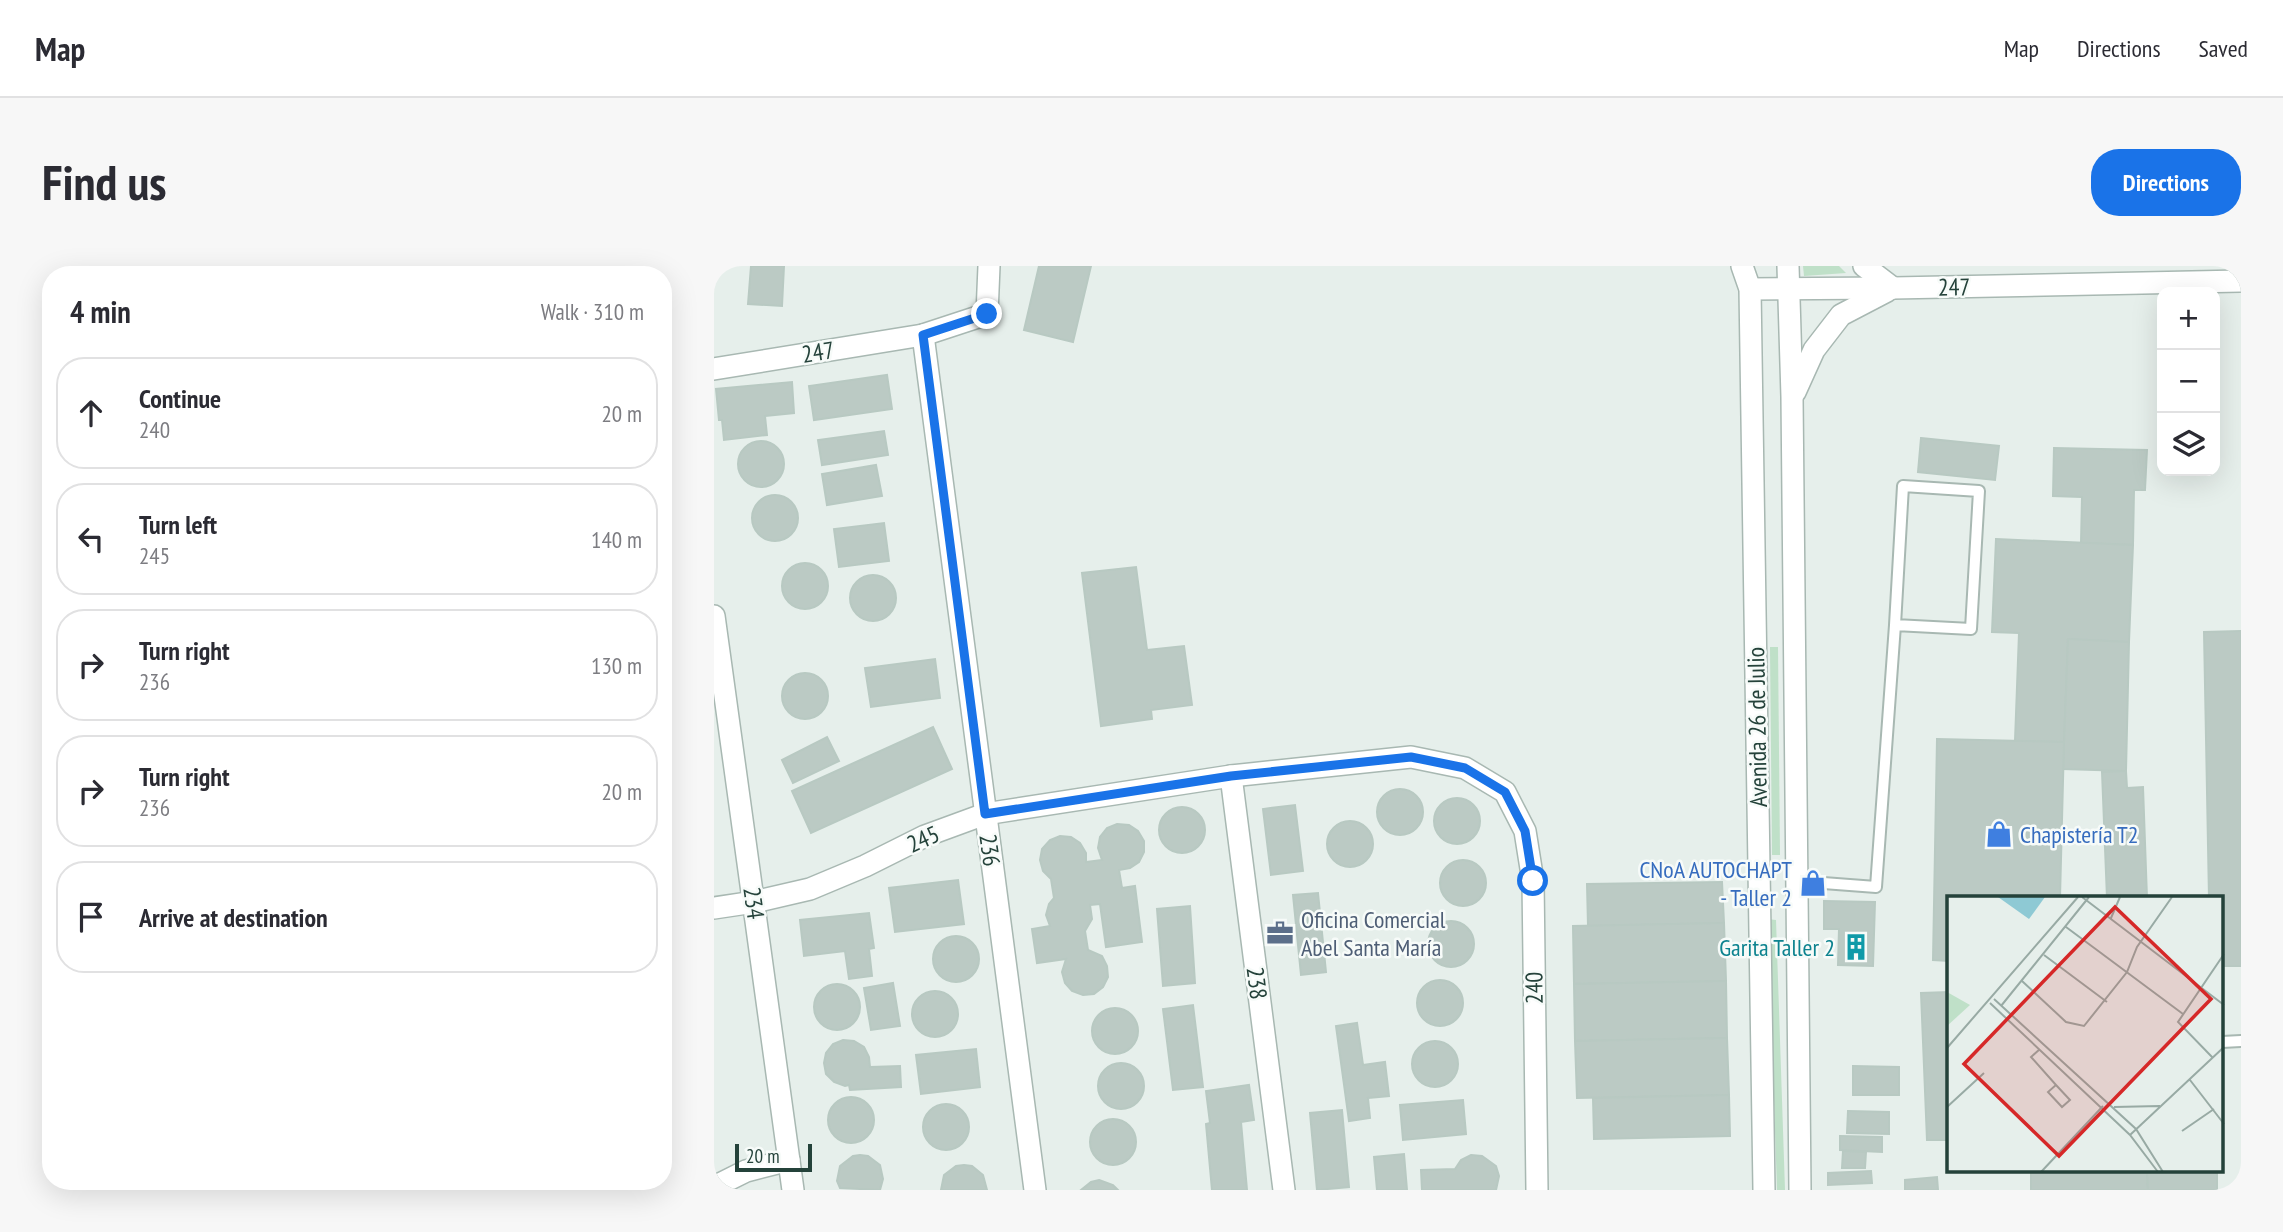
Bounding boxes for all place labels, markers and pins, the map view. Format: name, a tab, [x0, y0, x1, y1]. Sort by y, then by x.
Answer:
shop icon: Chapistería T2	[1984, 819, 2014, 849]
place label: Chapistería T2	[2020, 819, 2139, 850]
place label: CNoA AUTOCHAPT - Taller 2	[1639, 854, 1792, 913]
shop icon: CNoA AUTOCHAPT - Taller 2	[1798, 868, 1828, 898]
place label: Oficina Comercial Abel Santa María	[1301, 904, 1446, 963]
office icon: Oficina Comercial Abel Santa María	[1265, 918, 1295, 948]
place label: Garita Taller 2	[1719, 932, 1835, 963]
building icon: Garita Taller 2	[1841, 932, 1871, 962]

